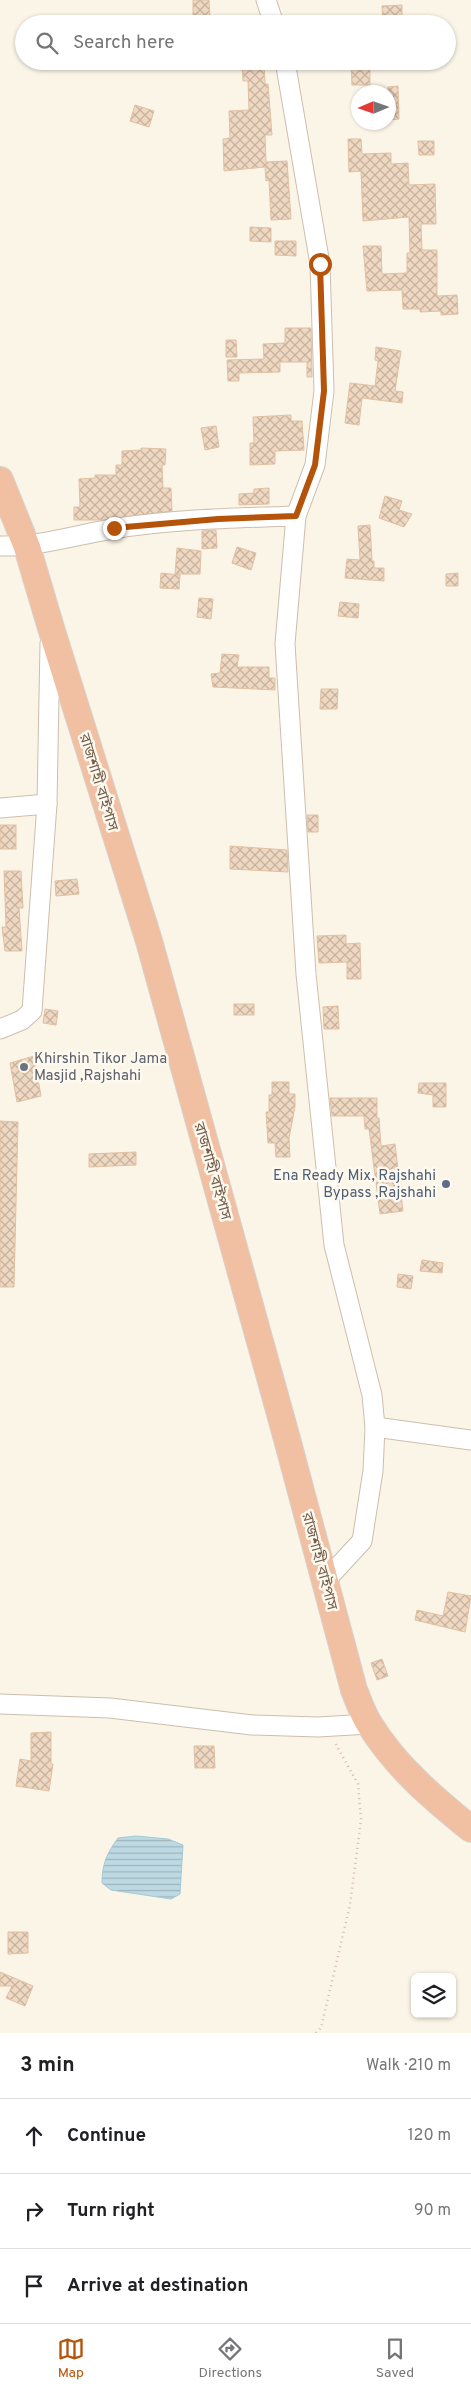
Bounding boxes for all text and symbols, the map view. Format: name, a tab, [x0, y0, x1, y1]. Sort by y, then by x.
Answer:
search box	[15, 15, 456, 70]
icon: search	[33, 29, 61, 57]
text: Search here	[73, 31, 175, 55]
north arrow	[351, 85, 396, 130]
route start	[309, 253, 332, 276]
route end	[103, 517, 126, 540]
street label: রাজশাহী বাইপাস	[73, 731, 122, 834]
place label: Khirshin Tikor Jama Masjid ,Rajshahi	[34, 1050, 167, 1086]
marker: Khirshin Tikor Jama Masjid ,Rajshahi	[18, 1061, 30, 1073]
street label: রাজশাহী বাইপাস	[188, 1119, 235, 1223]
place label: Ena Ready Mix, Rajshahi Bypass ,Rajshahi	[273, 1167, 436, 1203]
marker: Ena Ready Mix, Rajshahi Bypass ,Rajshahi	[440, 1178, 452, 1190]
street label: রাজশাহী বাইপাস	[296, 1509, 341, 1613]
map controls	[411, 1973, 456, 2018]
button: layers	[411, 1973, 456, 2018]
text: 3 min	[20, 2052, 75, 2079]
text: Walk · 210 m	[366, 2056, 451, 2076]
icon: ahead	[20, 2122, 48, 2150]
text: Continue	[67, 2124, 146, 2148]
text: 120 m	[408, 2126, 451, 2146]
icon: right	[20, 2197, 48, 2225]
text: Turn right	[67, 2199, 155, 2223]
text: 90 m	[414, 2201, 451, 2221]
icon: arrive	[20, 2272, 48, 2300]
text: Arrive at destination	[67, 2274, 248, 2298]
tab: Map	[57, 2335, 85, 2382]
tab: Directions	[198, 2335, 262, 2382]
tab: Saved	[376, 2335, 414, 2382]

